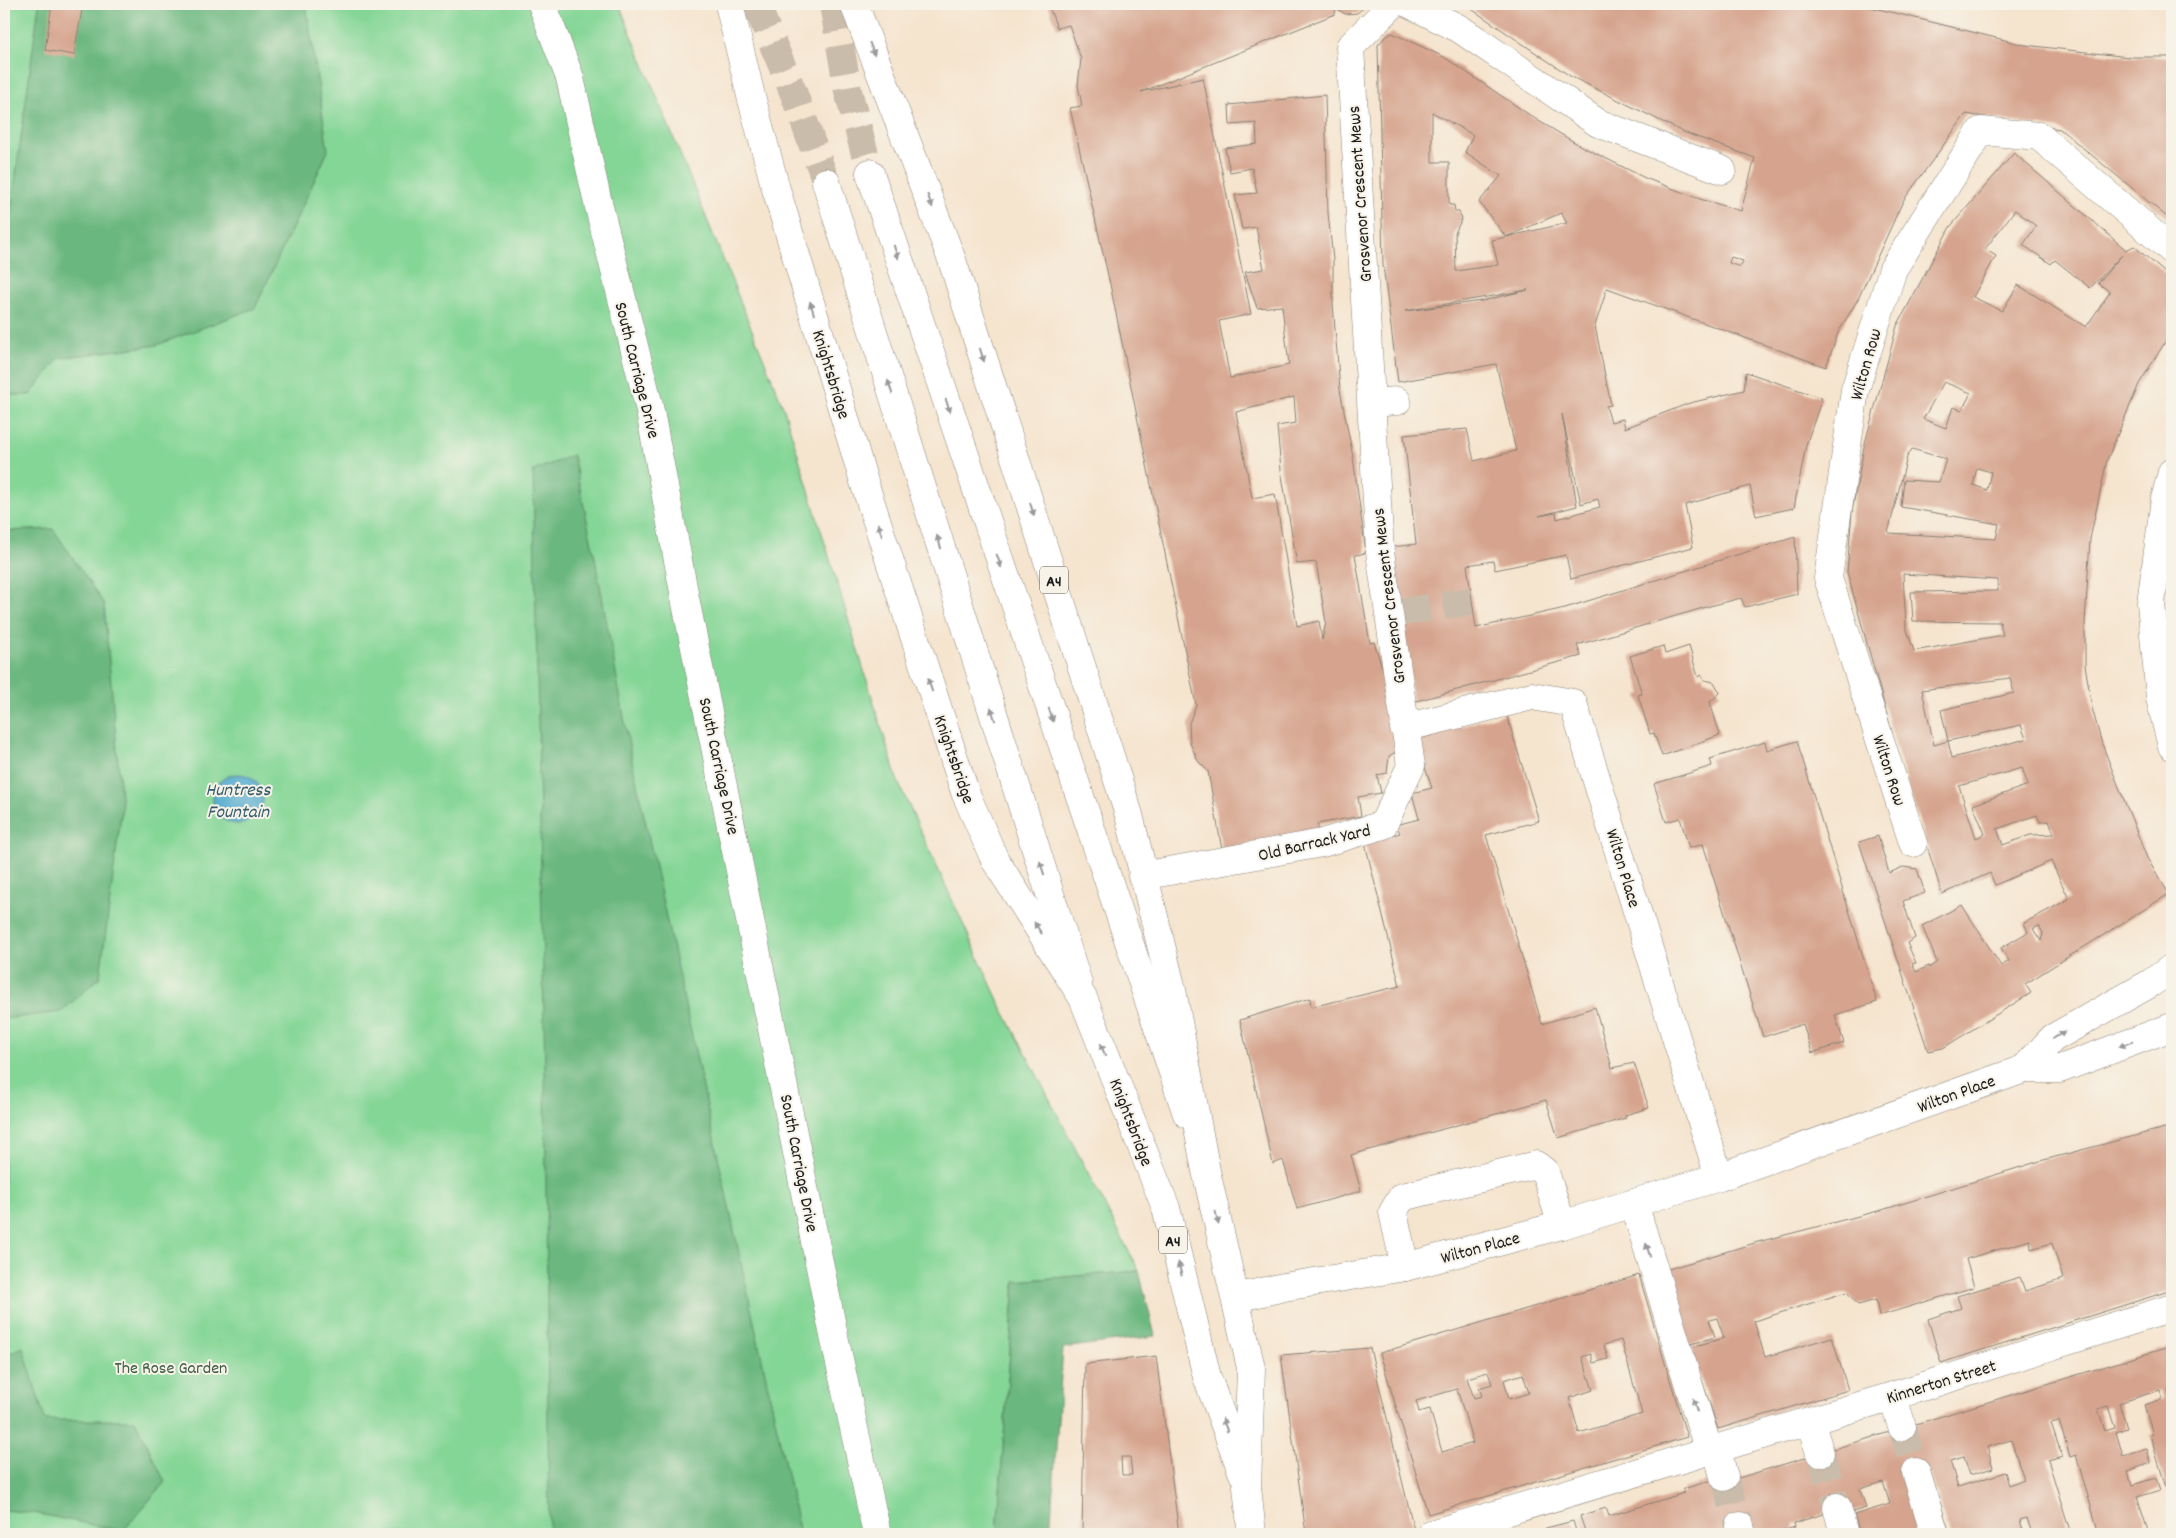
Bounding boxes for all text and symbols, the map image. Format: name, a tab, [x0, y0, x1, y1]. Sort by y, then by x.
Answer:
one-way arrow	[868, 42, 876, 57]
street label: Grosvenor Crescent Mews	[1343, 105, 1380, 283]
one-way arrow	[926, 194, 934, 209]
one-way arrow	[893, 245, 900, 260]
street label: South Carriage Drive	[607, 300, 665, 441]
one-way arrow	[807, 300, 815, 315]
street label: Wilton Row	[1845, 326, 1890, 403]
street label: Knightsbridge	[804, 327, 855, 423]
one-way arrow	[979, 347, 987, 362]
one-way arrow	[886, 379, 894, 394]
one-way arrow	[945, 399, 952, 414]
one-way arrow	[1028, 502, 1036, 517]
street label: Grosvenor Crescent Mews	[1367, 506, 1414, 685]
one-way arrow	[875, 523, 883, 538]
one-way arrow	[935, 534, 943, 549]
one-way arrow	[996, 553, 1004, 568]
road number: A4	[1040, 566, 1068, 594]
one-way arrow	[926, 677, 934, 692]
street label: South Carriage Drive	[691, 696, 744, 838]
one-way arrow	[989, 706, 997, 721]
one-way arrow	[1048, 707, 1055, 722]
street label: Knightsbridge	[926, 712, 980, 808]
street label: Wilton Row	[1864, 732, 1911, 810]
water label: Huntress Fountain	[205, 778, 272, 827]
street label: Old Barrack Yard	[1256, 819, 1373, 870]
street label: Wilton Place	[1598, 826, 1645, 911]
one-way arrow	[1038, 861, 1046, 876]
one-way arrow	[1034, 921, 1043, 934]
one-way arrow	[2052, 1030, 2065, 1040]
one-way arrow	[2119, 1041, 2134, 1048]
one-way arrow	[1099, 1042, 1107, 1057]
street label: Wilton Place	[1914, 1070, 1999, 1121]
street label: Knightsbridge	[1101, 1075, 1158, 1171]
street label: South Carriage Drive	[772, 1092, 823, 1235]
one-way arrow	[1213, 1211, 1221, 1226]
road number: A4	[1159, 1226, 1187, 1254]
street label: Wilton Place	[1438, 1227, 1523, 1272]
one-way arrow	[1644, 1242, 1652, 1257]
one-way arrow	[1176, 1261, 1184, 1276]
street label: Kinnerton Street	[1884, 1355, 2000, 1412]
park label: The Rose Garden	[115, 1357, 227, 1382]
one-way arrow	[1691, 1398, 1699, 1413]
one-way arrow	[1221, 1417, 1228, 1432]

